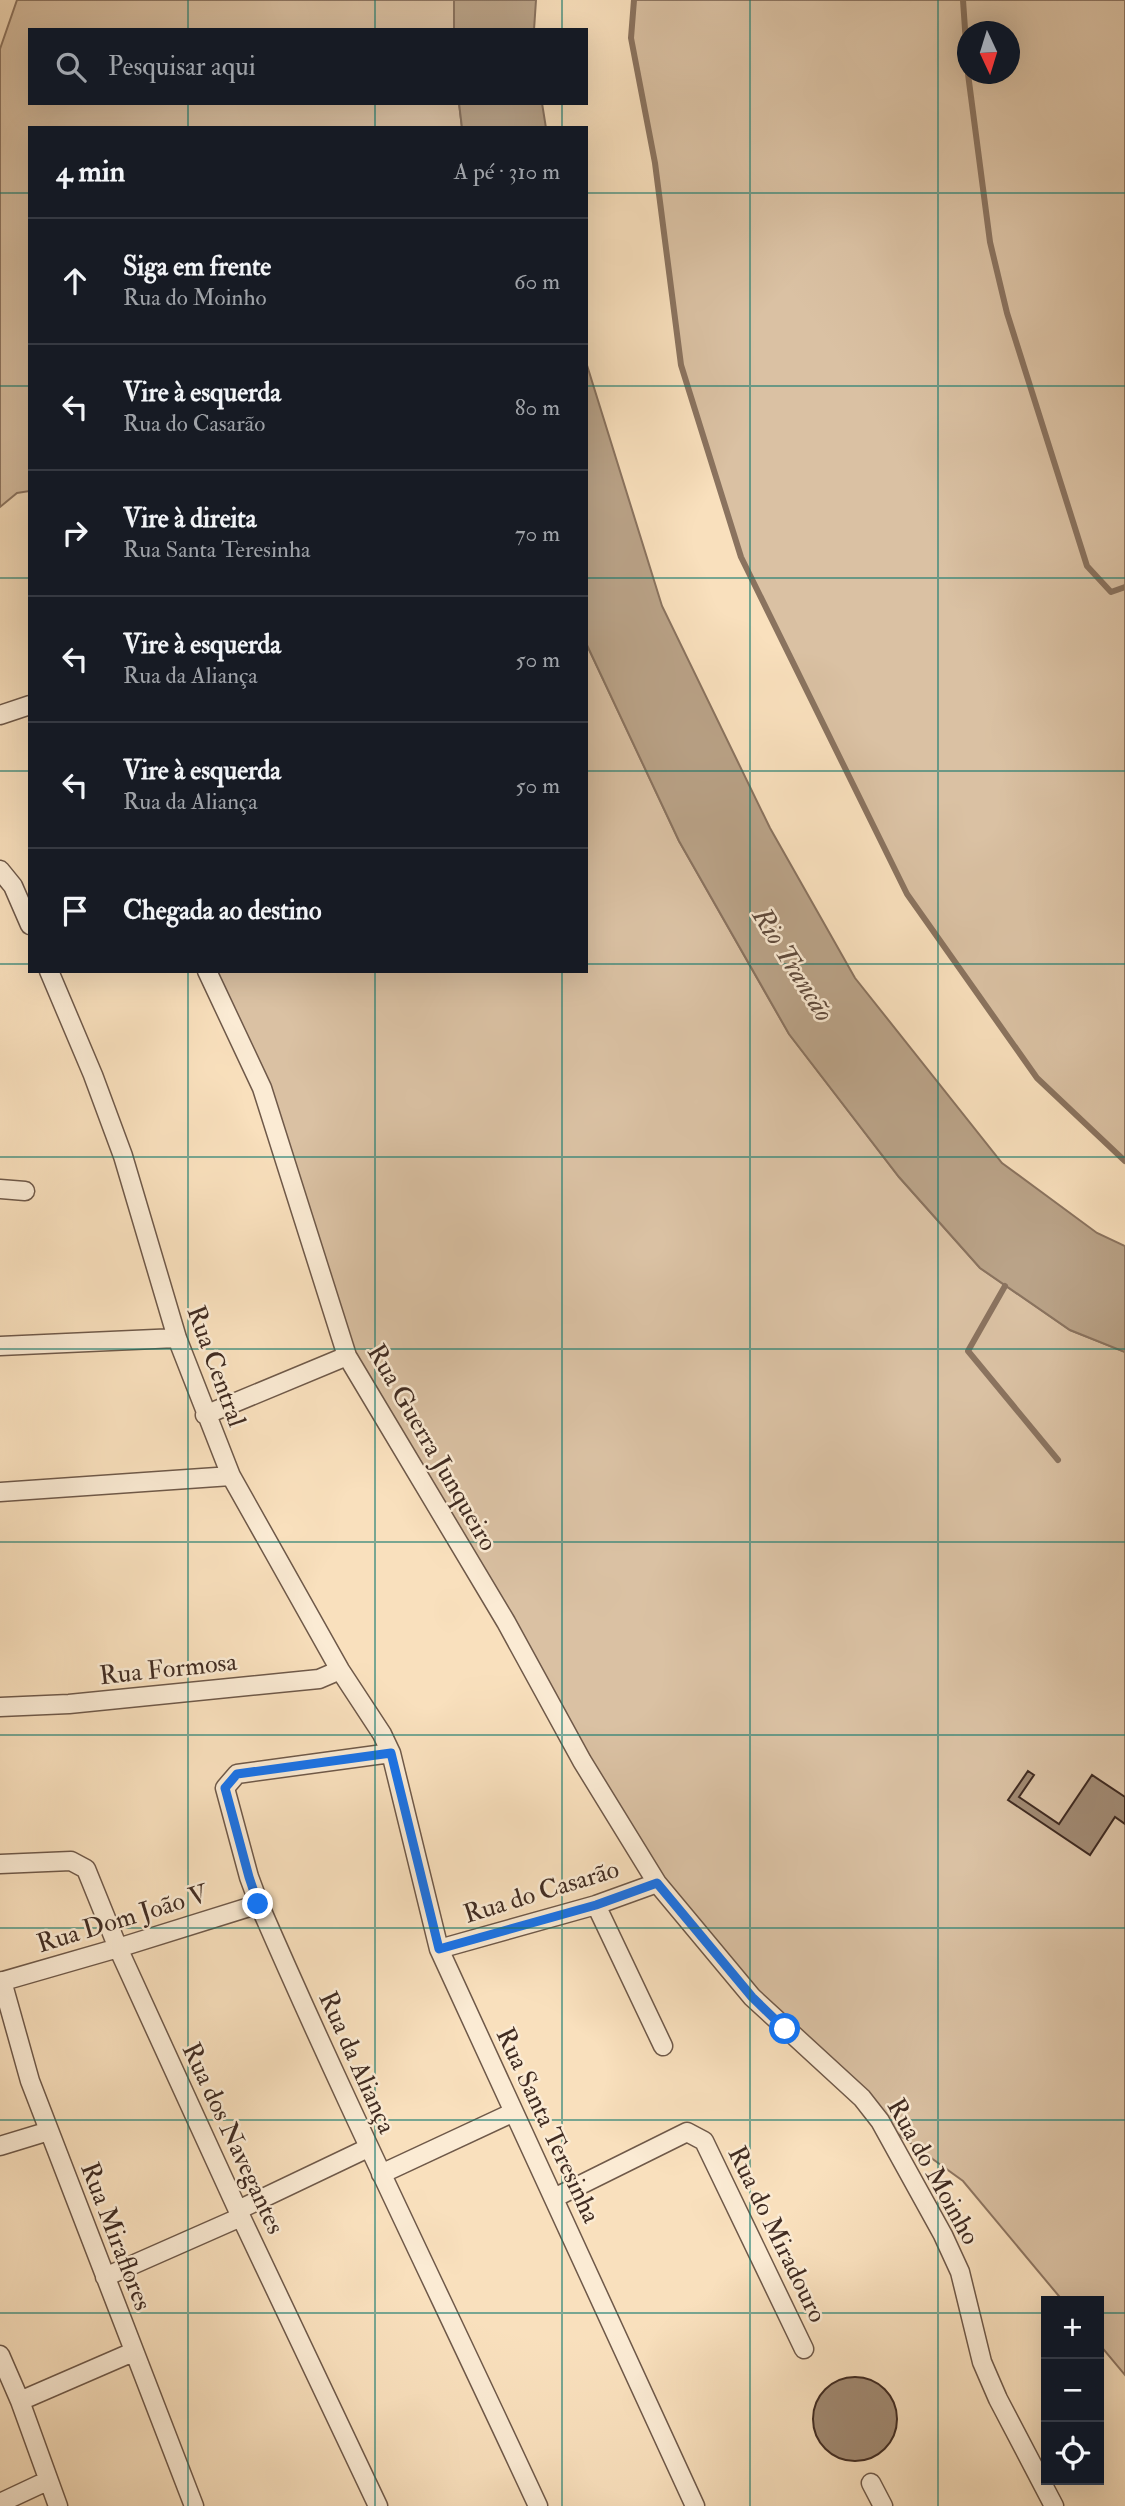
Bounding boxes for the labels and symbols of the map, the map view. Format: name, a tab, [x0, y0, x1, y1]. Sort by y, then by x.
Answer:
north arrow	[957, 21, 1020, 84]
water label: Rio Trancão	[743, 900, 841, 1028]
street label: Rua Central	[179, 1301, 253, 1432]
street label: Rua Guerra Junqueiro	[360, 1338, 504, 1557]
street label: Rua Formosa	[98, 1646, 239, 1692]
street label: Rua do Casarão	[460, 1853, 623, 1931]
street label: Rua Dom João V	[33, 1877, 213, 1960]
route end	[242, 1888, 273, 1919]
street label: Rua da Aliança	[312, 1986, 403, 2139]
route start	[769, 2013, 800, 2044]
street label: Rua Santa Teresinha	[489, 2023, 607, 2228]
street label: Rua dos Navegantes	[175, 2038, 291, 2239]
street label: Rua do Moinho	[880, 2093, 986, 2250]
street label: Rua do Miradouro	[721, 2141, 834, 2328]
street label: Rua Miraflores	[73, 2158, 159, 2315]

